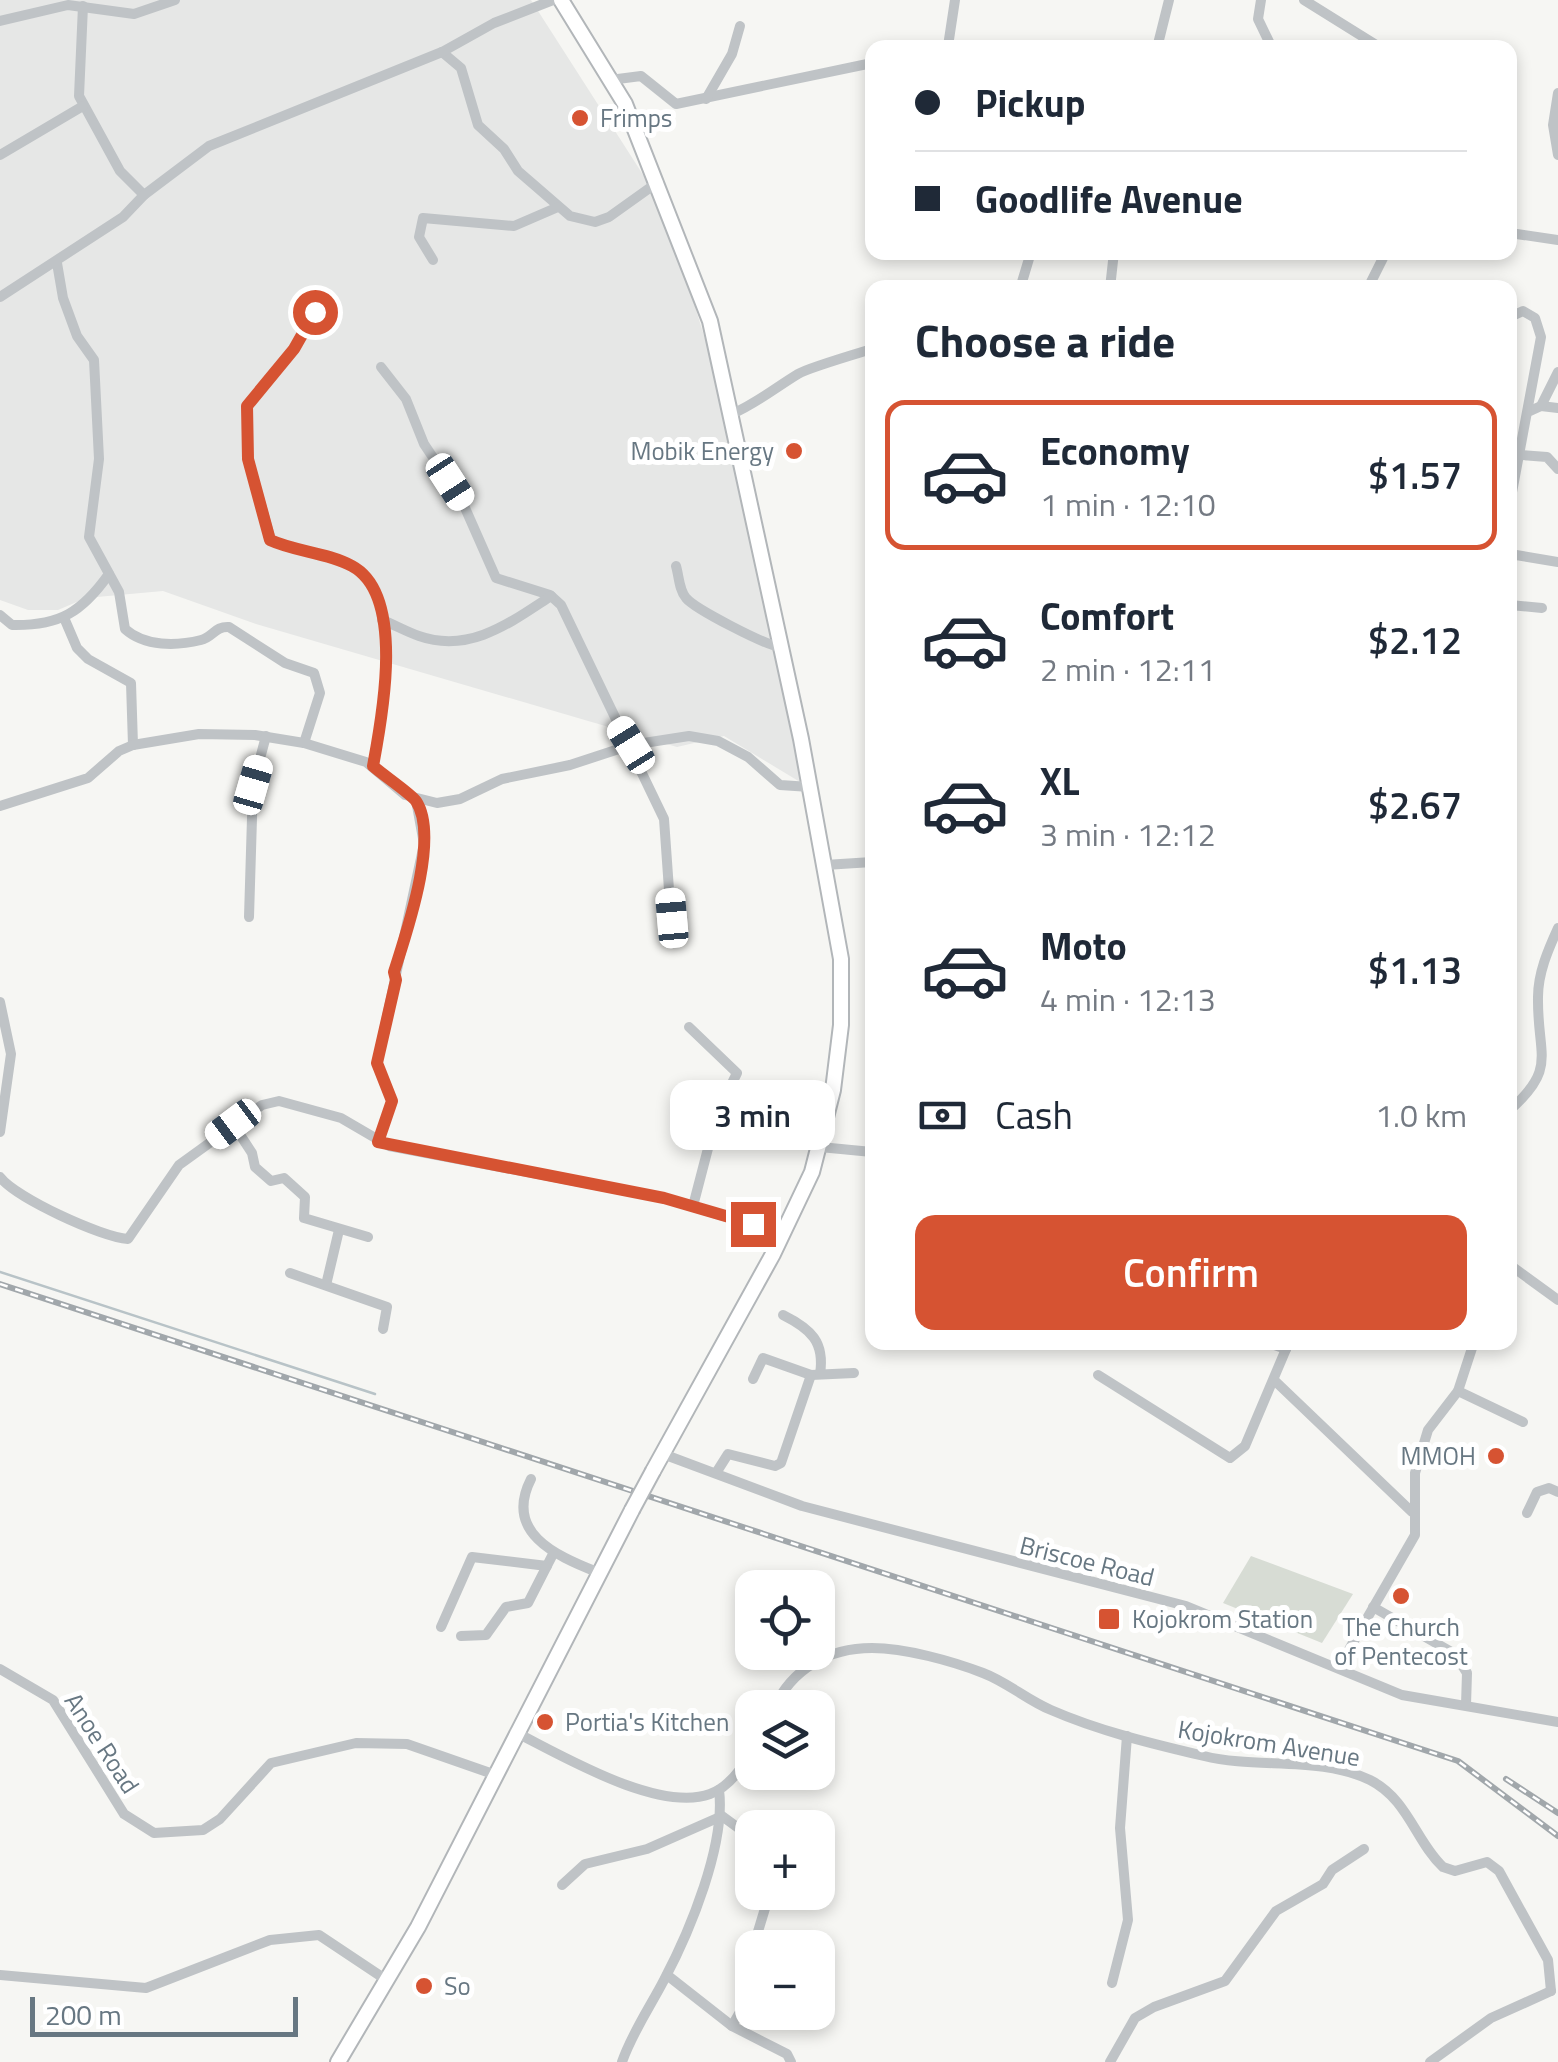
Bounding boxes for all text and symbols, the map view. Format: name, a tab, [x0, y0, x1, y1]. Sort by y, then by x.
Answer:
text: Pickup	[975, 74, 1085, 132]
place label: Frimps	[600, 99, 672, 137]
marker: Frimps	[569, 107, 591, 129]
text: Goodlife Avenue	[975, 170, 1243, 228]
route start	[293, 290, 338, 335]
text: Choose a ride	[915, 306, 1175, 374]
text: Economy	[1040, 422, 1190, 480]
icon: car	[920, 430, 1010, 520]
place label: Mobik Energy	[631, 432, 774, 470]
marker: Mobik Energy	[783, 440, 805, 462]
text: $1.57	[1368, 446, 1462, 504]
car	[421, 449, 479, 515]
text: 1 min · 12:10	[1040, 480, 1216, 528]
text: Comfort	[1040, 587, 1174, 645]
icon: car	[920, 595, 1010, 685]
text: $2.12	[1368, 611, 1462, 669]
text: 2 min · 12:11	[1040, 645, 1216, 693]
car	[602, 712, 660, 778]
car	[230, 752, 276, 818]
text: XL	[1040, 752, 1080, 810]
icon: car	[920, 760, 1010, 850]
text: $2.67	[1368, 776, 1462, 834]
text: 3 min · 12:12	[1040, 810, 1216, 858]
car	[654, 887, 690, 949]
text: Moto	[1040, 917, 1127, 975]
icon: car	[920, 925, 1010, 1015]
text: $1.13	[1368, 941, 1462, 999]
text: 4 min · 12:13	[1040, 975, 1216, 1023]
callout: 3 min	[670, 1079, 836, 1149]
text: Cash	[995, 1086, 1073, 1144]
icon: cash	[915, 1088, 970, 1143]
text: 3 min	[714, 1091, 791, 1139]
text: 1.0 km	[1375, 1091, 1467, 1139]
car	[200, 1094, 266, 1154]
route end	[731, 1202, 776, 1247]
button: Confirm	[915, 1215, 1467, 1330]
place label: MMOH	[1401, 1437, 1476, 1475]
marker: MMOH	[1485, 1445, 1507, 1467]
street label: Briscoe Road	[1016, 1526, 1158, 1596]
map controls	[735, 1570, 835, 2030]
button: locate	[735, 1570, 835, 1670]
marker: The Church of Pentecost	[1390, 1585, 1412, 1607]
place label: Kojokrom Station	[1132, 1600, 1313, 1638]
marker: Kojokrom Station	[1096, 1606, 1122, 1632]
place label: The Church of Pentecost	[1334, 1608, 1468, 1675]
street label: Anoe Road	[55, 1685, 149, 1801]
button: layers	[735, 1690, 835, 1790]
place label: Portia's Kitchen	[565, 1703, 729, 1741]
street label: Kojokrom Avenue	[1175, 1710, 1363, 1776]
marker: Portia's Kitchen	[534, 1711, 556, 1733]
button: +	[735, 1810, 835, 1910]
button: −	[735, 1930, 835, 2030]
place label: So	[444, 1967, 471, 2005]
marker: So	[413, 1975, 435, 1997]
scale bar	[30, 1992, 298, 2036]
text: 200 m	[45, 1993, 122, 2036]

